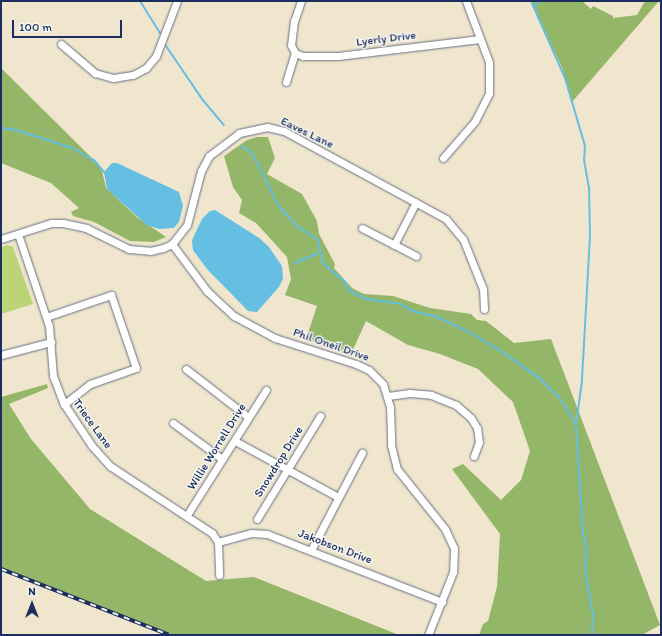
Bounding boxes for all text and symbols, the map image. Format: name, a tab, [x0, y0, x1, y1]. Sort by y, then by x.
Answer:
scale bar	[14, 12, 124, 38]
text: 100 m	[19, 20, 52, 34]
street label: Lyerly Drive	[355, 28, 417, 50]
street label: Eaves Lane	[278, 114, 336, 152]
street label: Phil Oneil Drive	[291, 325, 371, 365]
street label: Triece Lane	[69, 396, 115, 452]
street label: Willie Worrell Drive	[185, 401, 249, 493]
street label: Snowdrop Drive	[251, 424, 307, 500]
street label: Jakobson Drive	[296, 526, 374, 568]
north arrow	[12, 584, 52, 624]
text: N	[28, 585, 36, 598]

